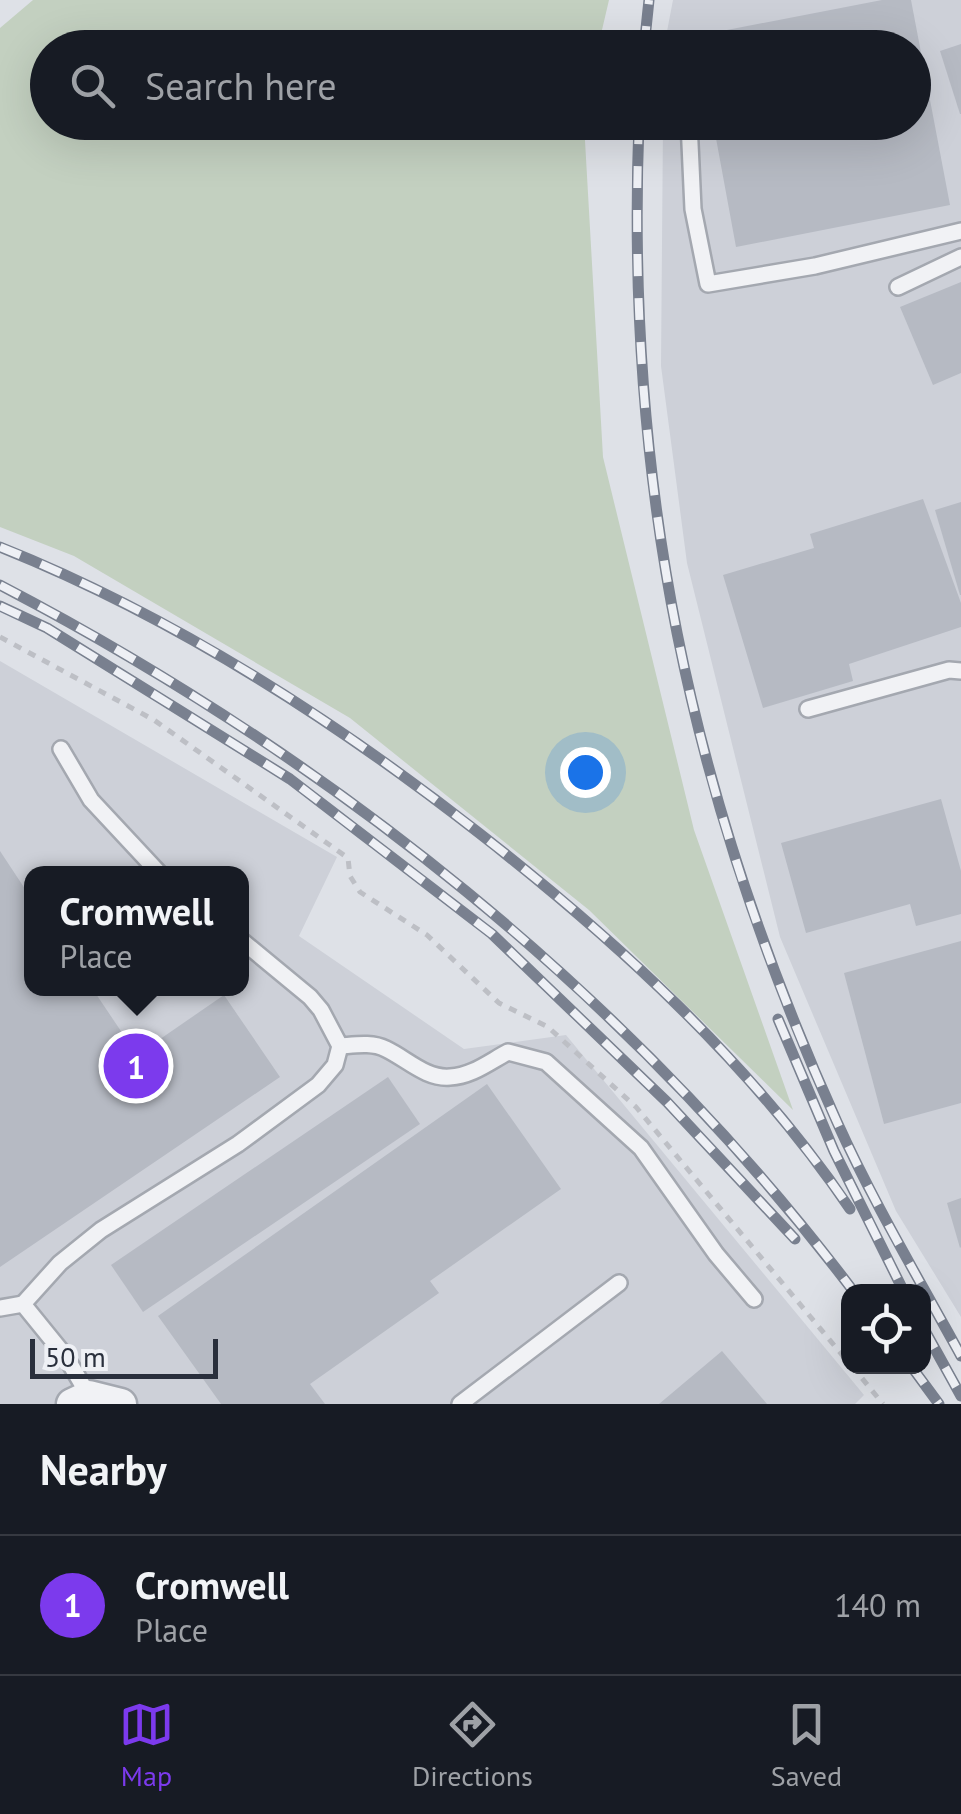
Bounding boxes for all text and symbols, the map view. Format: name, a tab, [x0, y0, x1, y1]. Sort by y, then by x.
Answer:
search box	[30, 30, 931, 140]
icon: search	[65, 58, 120, 113]
text: Search here	[145, 61, 337, 110]
your location	[560, 747, 611, 798]
popup	[24, 866, 249, 996]
text: Cromwell	[60, 886, 213, 935]
text: Place	[60, 935, 133, 977]
pin: 1	[104, 1028, 168, 1104]
map controls	[841, 1284, 931, 1374]
button: locate	[841, 1284, 931, 1374]
scale bar	[30, 1334, 218, 1378]
text: 50 m	[45, 1338, 106, 1375]
text: Nearby	[40, 1442, 167, 1497]
text: Cromwell	[135, 1560, 289, 1609]
text: 1	[63, 1584, 82, 1626]
text: 140 m	[834, 1584, 921, 1626]
text: Place	[135, 1609, 208, 1651]
tab: Map	[119, 1697, 174, 1794]
tab: Directions	[412, 1697, 533, 1794]
tab: Saved	[771, 1697, 842, 1794]

